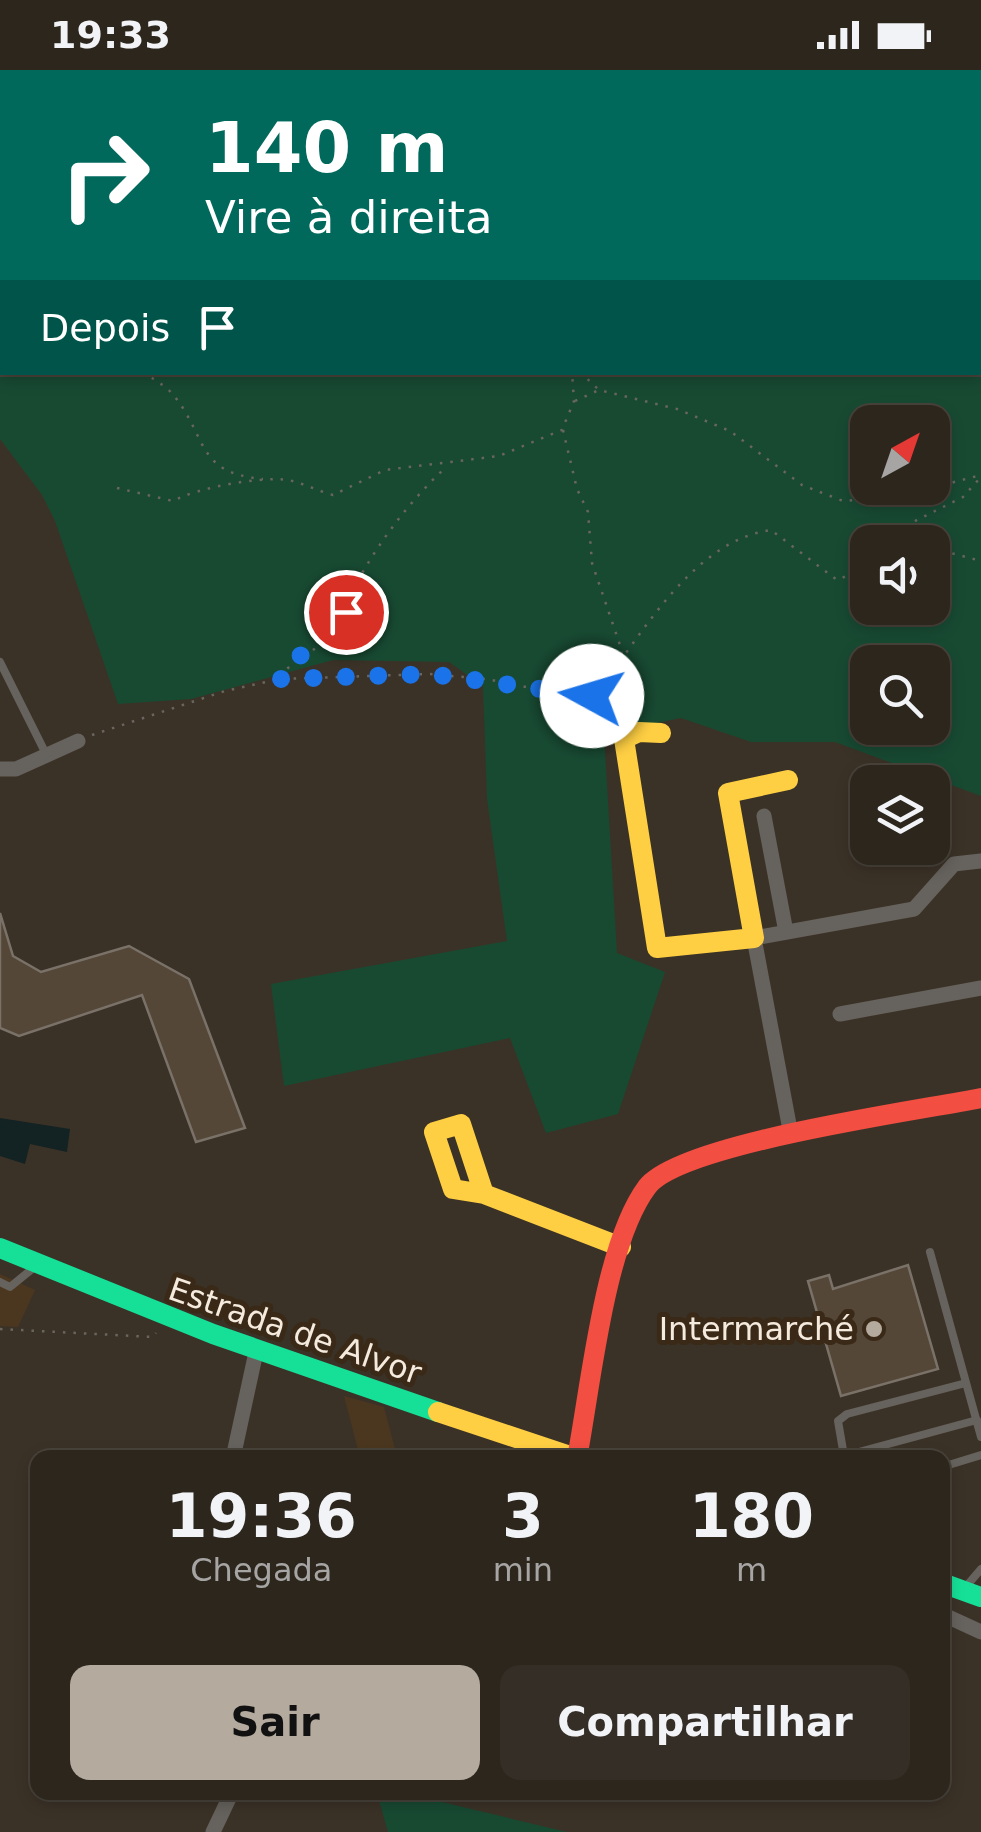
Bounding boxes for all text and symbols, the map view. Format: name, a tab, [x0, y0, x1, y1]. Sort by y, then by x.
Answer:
text: 19:33	[50, 13, 171, 57]
text: 140 m	[205, 107, 448, 189]
icon: right	[40, 110, 170, 240]
text: Vire à direita	[205, 191, 493, 244]
icon: arrive	[190, 300, 245, 355]
text: Depois	[40, 306, 170, 350]
north arrow	[850, 405, 950, 505]
map controls	[850, 405, 950, 865]
button: sound	[850, 525, 950, 625]
pin	[304, 570, 389, 655]
icon: arrive	[319, 585, 374, 640]
position arrow	[540, 644, 644, 748]
button: search	[850, 645, 950, 745]
button: layers	[850, 765, 950, 865]
street label: Estrada de Alvor	[164, 1270, 427, 1392]
place label: Intermarché	[659, 1310, 854, 1348]
marker: Intermarché	[863, 1318, 885, 1340]
text: 19:36	[166, 1481, 357, 1551]
text: 3	[502, 1481, 544, 1551]
text: 180	[689, 1481, 814, 1551]
text: Chegada	[190, 1551, 332, 1589]
text: min	[493, 1551, 553, 1589]
text: m	[736, 1551, 767, 1589]
button: Sair	[70, 1665, 480, 1780]
button: Compartilhar	[500, 1665, 910, 1780]

